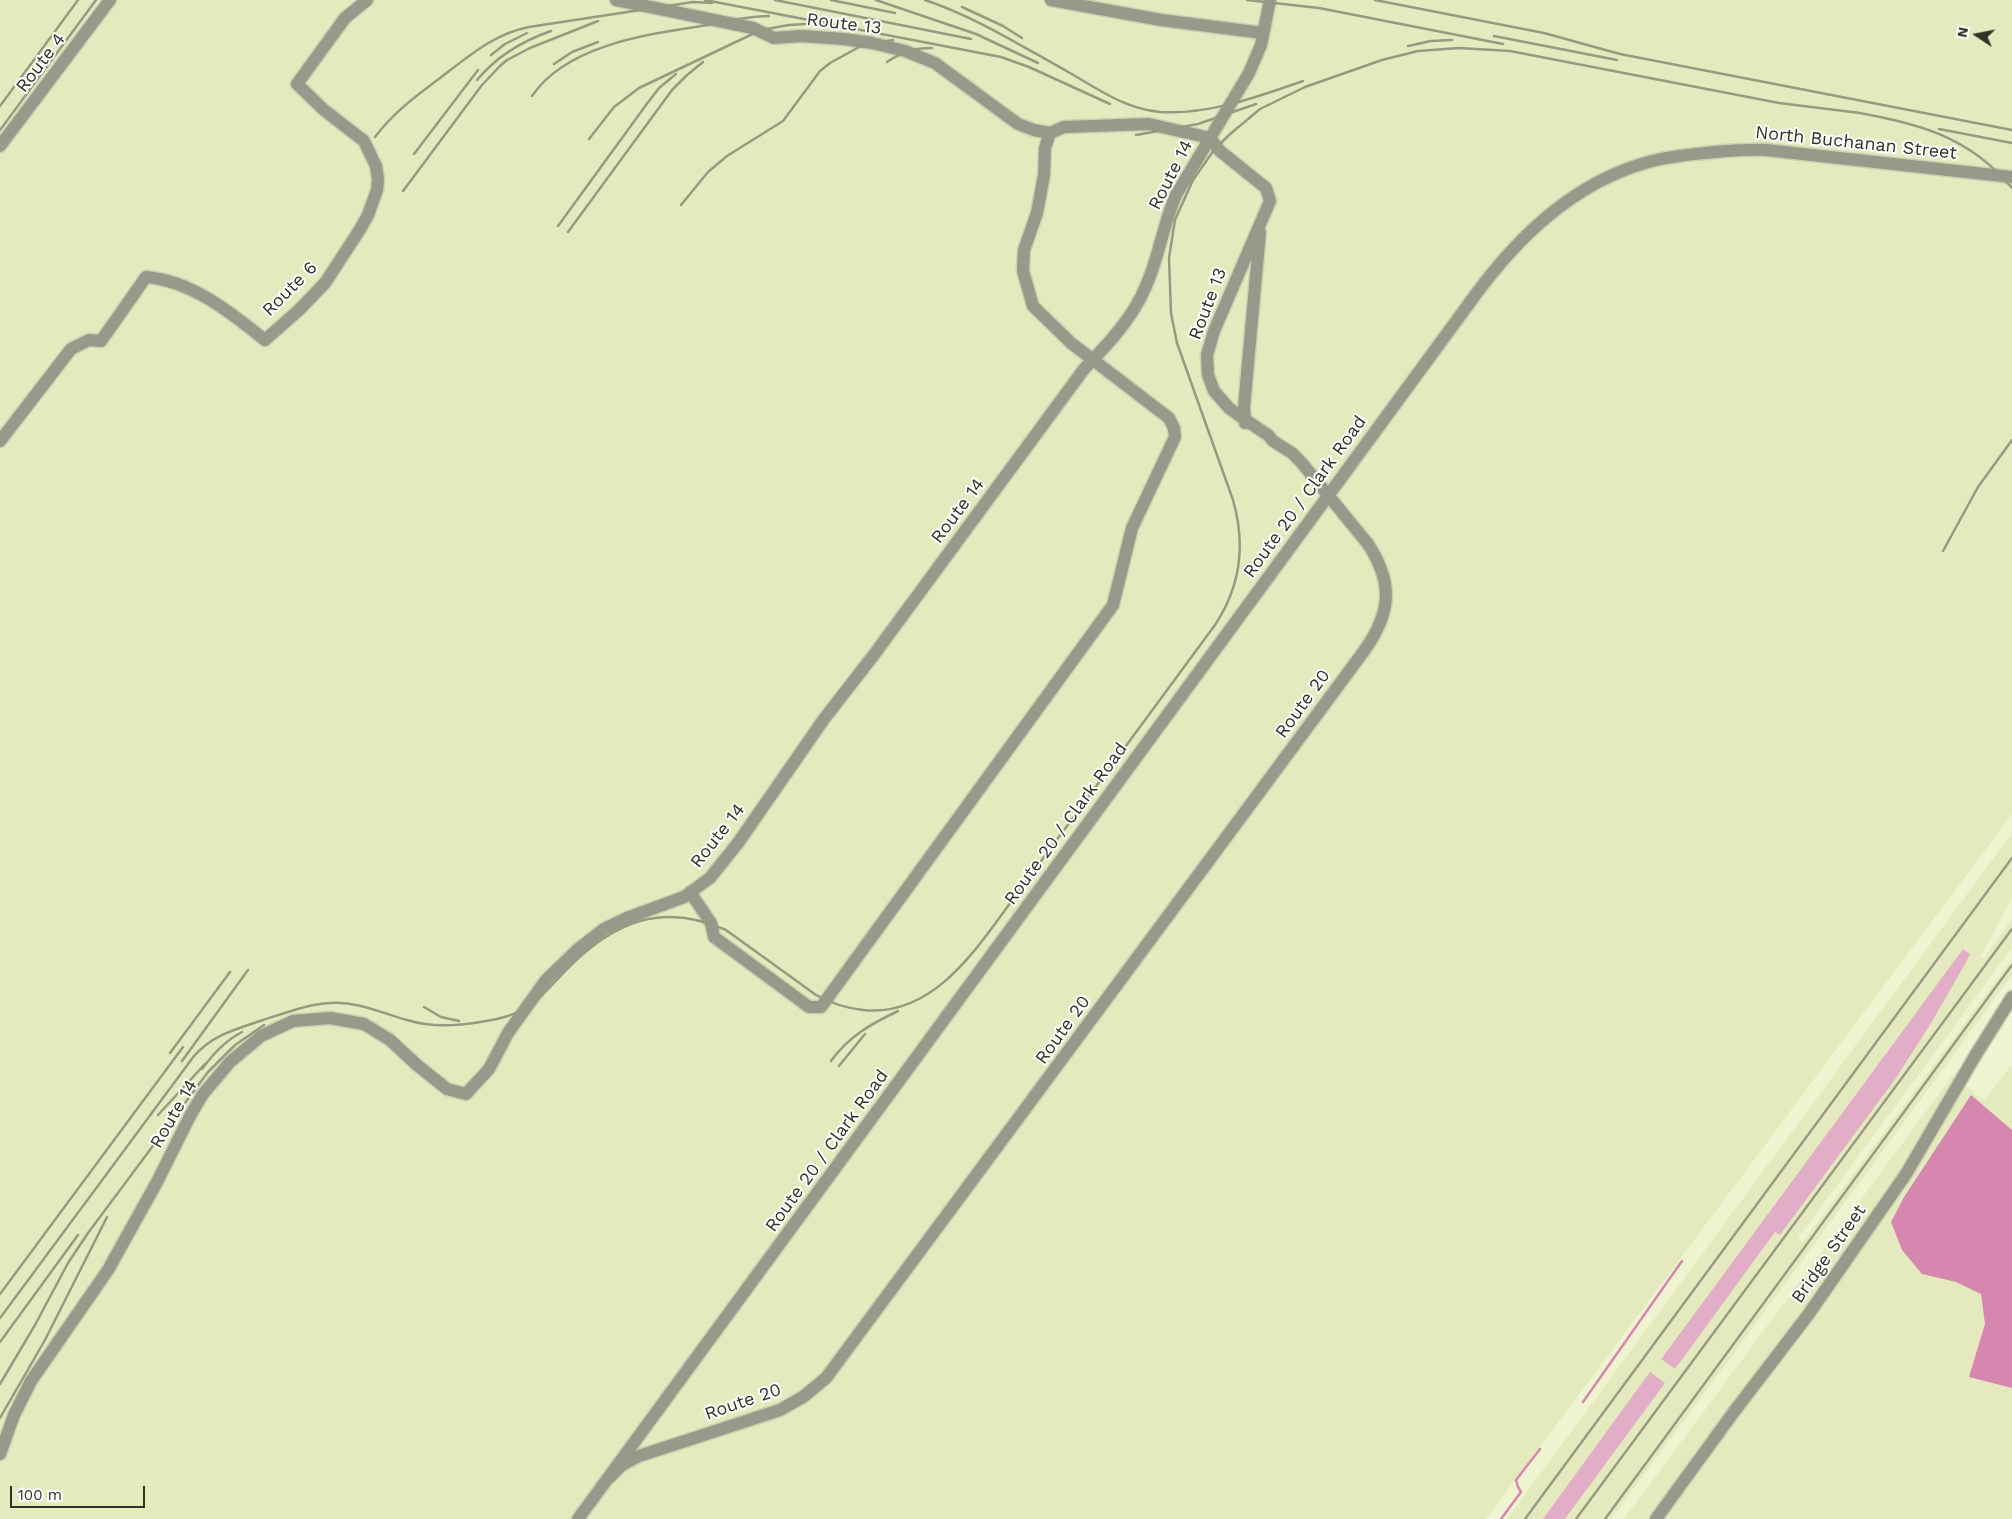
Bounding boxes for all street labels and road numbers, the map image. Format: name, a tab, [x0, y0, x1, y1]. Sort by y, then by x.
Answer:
street label: Route 13	[805, 9, 883, 39]
street label: Route 4	[12, 29, 70, 97]
street label: North Buchanan Street	[1754, 122, 1958, 164]
street label: Route 14	[1144, 136, 1198, 214]
street label: Route 6	[258, 257, 322, 321]
street label: Route 13	[1184, 265, 1232, 343]
street label: Route 20 / Clark Road	[1239, 412, 1371, 582]
street label: Route 14	[927, 474, 989, 548]
street label: Route 20	[1271, 666, 1335, 742]
street label: Route 20 / Clark Road	[1000, 739, 1132, 909]
street label: Route 14	[686, 800, 750, 872]
street label: Route 20	[1031, 992, 1095, 1068]
street label: Route 20 / Clark Road	[761, 1066, 893, 1236]
street label: Route 14	[146, 1076, 202, 1152]
street label: Bridge Street	[1787, 1201, 1871, 1307]
street label: Route 20	[702, 1379, 784, 1425]

